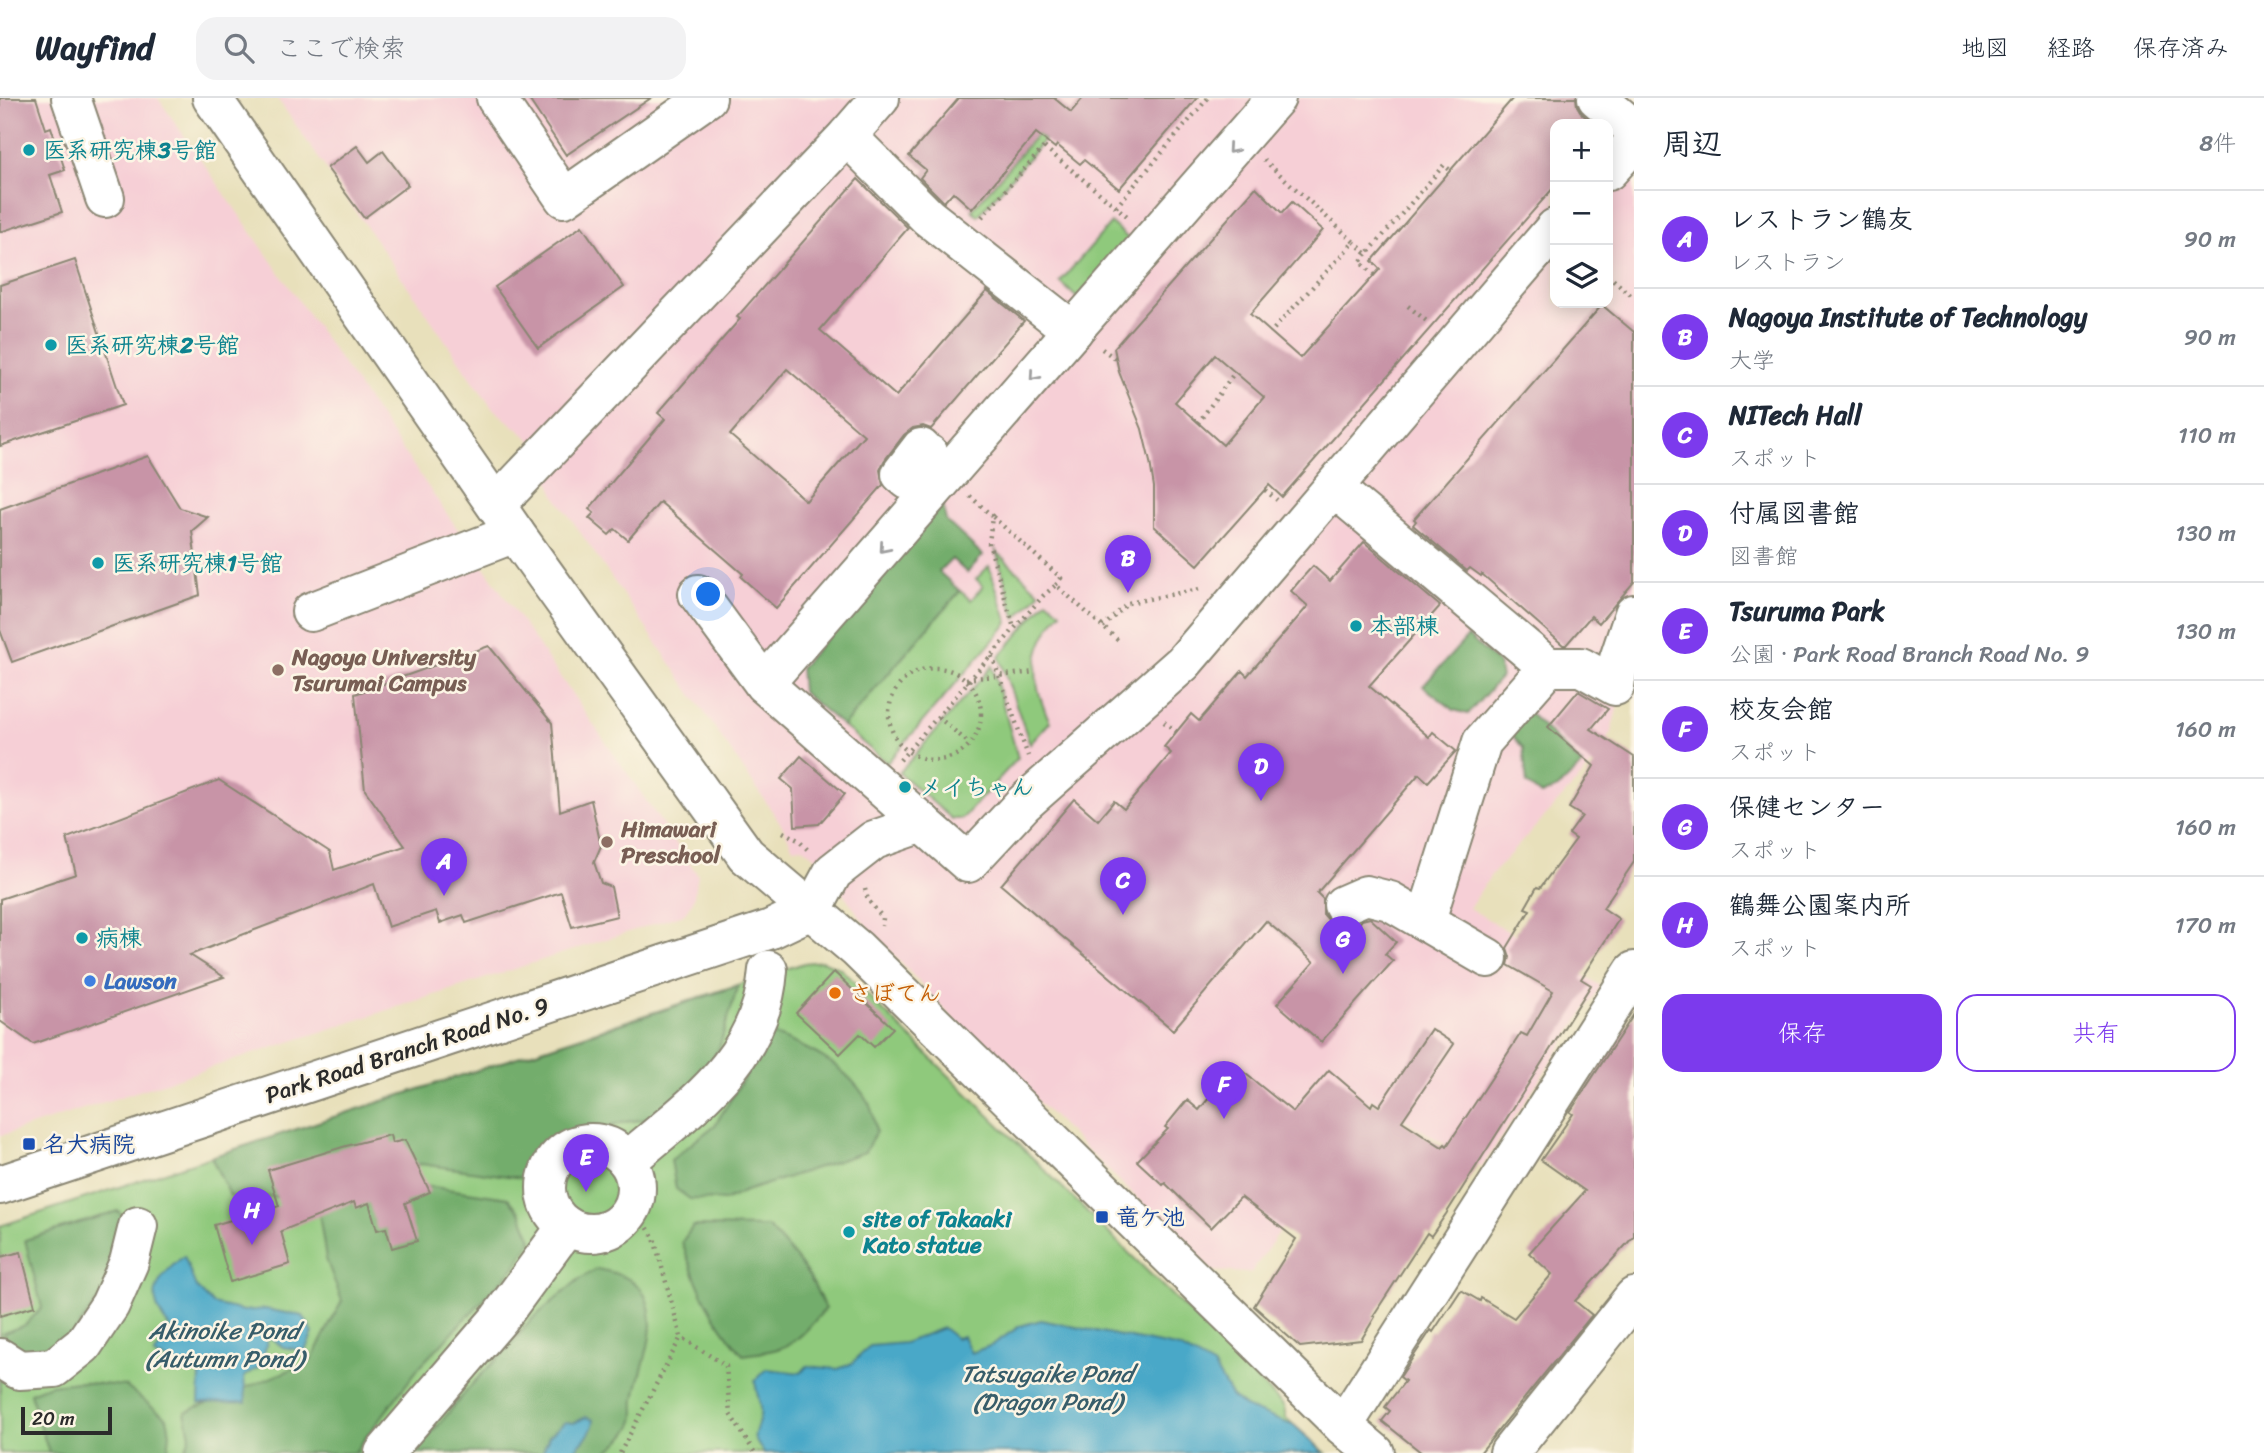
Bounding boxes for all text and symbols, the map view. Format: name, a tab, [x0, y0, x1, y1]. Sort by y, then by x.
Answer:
search box	[196, 17, 686, 80]
text: Wayfind	[35, 19, 154, 77]
text: ここで検索	[276, 25, 406, 71]
text: 地図	[1961, 27, 2009, 69]
text: 経路	[2047, 27, 2095, 69]
text: 保存済み	[2133, 27, 2229, 69]
icon: search	[220, 29, 258, 67]
text: 周辺	[1662, 117, 1722, 171]
map controls	[1550, 119, 1613, 308]
button: +	[1550, 119, 1613, 182]
text: 8件	[2199, 123, 2236, 164]
place label: 医系研究棟3号館	[43, 130, 217, 171]
one-way arrow	[1228, 141, 1240, 154]
marker: 医系研究棟3号館	[21, 142, 37, 158]
button: −	[1550, 182, 1613, 245]
text: レストラン鶴友	[1729, 196, 1913, 242]
text: A	[1677, 219, 1693, 260]
text: 90 m	[2184, 219, 2236, 260]
text: レストラン	[1729, 242, 1846, 283]
button: layers	[1550, 245, 1613, 308]
text: Nagoya Institute of Technology	[1729, 294, 2087, 340]
text: B	[1678, 317, 1692, 358]
text: 90 m	[2184, 317, 2236, 358]
place label: 医系研究棟2号館	[65, 325, 239, 366]
marker: 医系研究棟2号館	[43, 337, 59, 353]
text: 大学	[1729, 340, 1775, 381]
one-way arrow	[1030, 368, 1042, 381]
text: NITech Hall	[1729, 392, 1862, 438]
text: C	[1678, 415, 1692, 456]
text: 110 m	[2178, 415, 2236, 456]
text: スポット	[1729, 438, 1821, 479]
text: 付属図書館	[1729, 490, 1859, 536]
text: D	[1678, 513, 1692, 554]
text: 130 m	[2175, 513, 2236, 554]
pin: B	[1105, 535, 1151, 593]
text: 図書館	[1729, 536, 1798, 577]
one-way arrow	[880, 539, 892, 552]
place label: 医系研究棟1号館	[112, 543, 283, 584]
marker: 医系研究棟1号館	[90, 555, 106, 571]
your location	[691, 577, 725, 611]
text: Tsuruma Park	[1729, 588, 1885, 634]
place label: 本部棟	[1370, 606, 1439, 647]
text: E	[1679, 611, 1691, 652]
text: 130 m	[2175, 611, 2236, 652]
marker: 本部棟	[1348, 618, 1364, 634]
text: 公園 · Park Road Branch Road No. 9	[1729, 634, 2089, 675]
place label: Nagoya University Tsurumai Campus	[291, 637, 477, 704]
marker: Nagoya University Tsurumai Campus	[270, 662, 286, 678]
text: 校友会館	[1729, 686, 1833, 732]
text: F	[1679, 709, 1691, 750]
text: 160 m	[2175, 709, 2236, 750]
text: スポット	[1729, 732, 1821, 773]
pin: D	[1238, 743, 1284, 801]
place label: メイちゃん	[919, 767, 1034, 808]
marker: メイちゃん	[897, 779, 913, 795]
text: 保健センター	[1729, 784, 1885, 830]
text: G	[1678, 807, 1692, 848]
text: 160 m	[2175, 807, 2236, 848]
place label: Himawari Preschool	[620, 809, 721, 876]
text: スポット	[1729, 830, 1821, 871]
marker: Himawari Preschool	[599, 834, 615, 850]
pin: A	[421, 838, 467, 896]
pin: C	[1100, 857, 1146, 915]
text: 鶴舞公園案内所	[1729, 882, 1911, 928]
text: H	[1677, 905, 1693, 946]
text: 170 m	[2175, 905, 2236, 946]
pin: G	[1320, 916, 1366, 974]
place label: 病棟	[96, 918, 142, 959]
text: スポット	[1729, 928, 1821, 969]
marker: 病棟	[74, 930, 90, 946]
place label: Lawson	[104, 961, 177, 1002]
marker: Lawson	[82, 973, 98, 989]
place label: さぼてん	[849, 973, 941, 1014]
street label: Park Road Branch Road No. 9	[260, 985, 554, 1116]
marker: さぼてん	[827, 985, 843, 1001]
button: 保存	[1662, 994, 1942, 1072]
button: 共有	[1956, 994, 2236, 1072]
pin: F	[1201, 1061, 1247, 1119]
place label: 名大病院	[43, 1124, 135, 1165]
pin: E	[563, 1134, 609, 1192]
marker: 名大病院	[21, 1136, 37, 1152]
pin: H	[229, 1187, 275, 1245]
place label: 竜ケ池	[1116, 1197, 1185, 1238]
place label: site of Takaaki Kato statue	[862, 1199, 1013, 1266]
marker: 竜ケ池	[1094, 1209, 1110, 1225]
marker: site of Takaaki Kato statue	[841, 1224, 857, 1240]
water label: Akinoike Pond (Autumn Pond)	[145, 1310, 308, 1380]
water label: Tatsugaike Pond (Dragon Pond)	[961, 1353, 1139, 1423]
text: 20 m	[32, 1402, 75, 1435]
scale bar	[21, 1404, 112, 1436]

